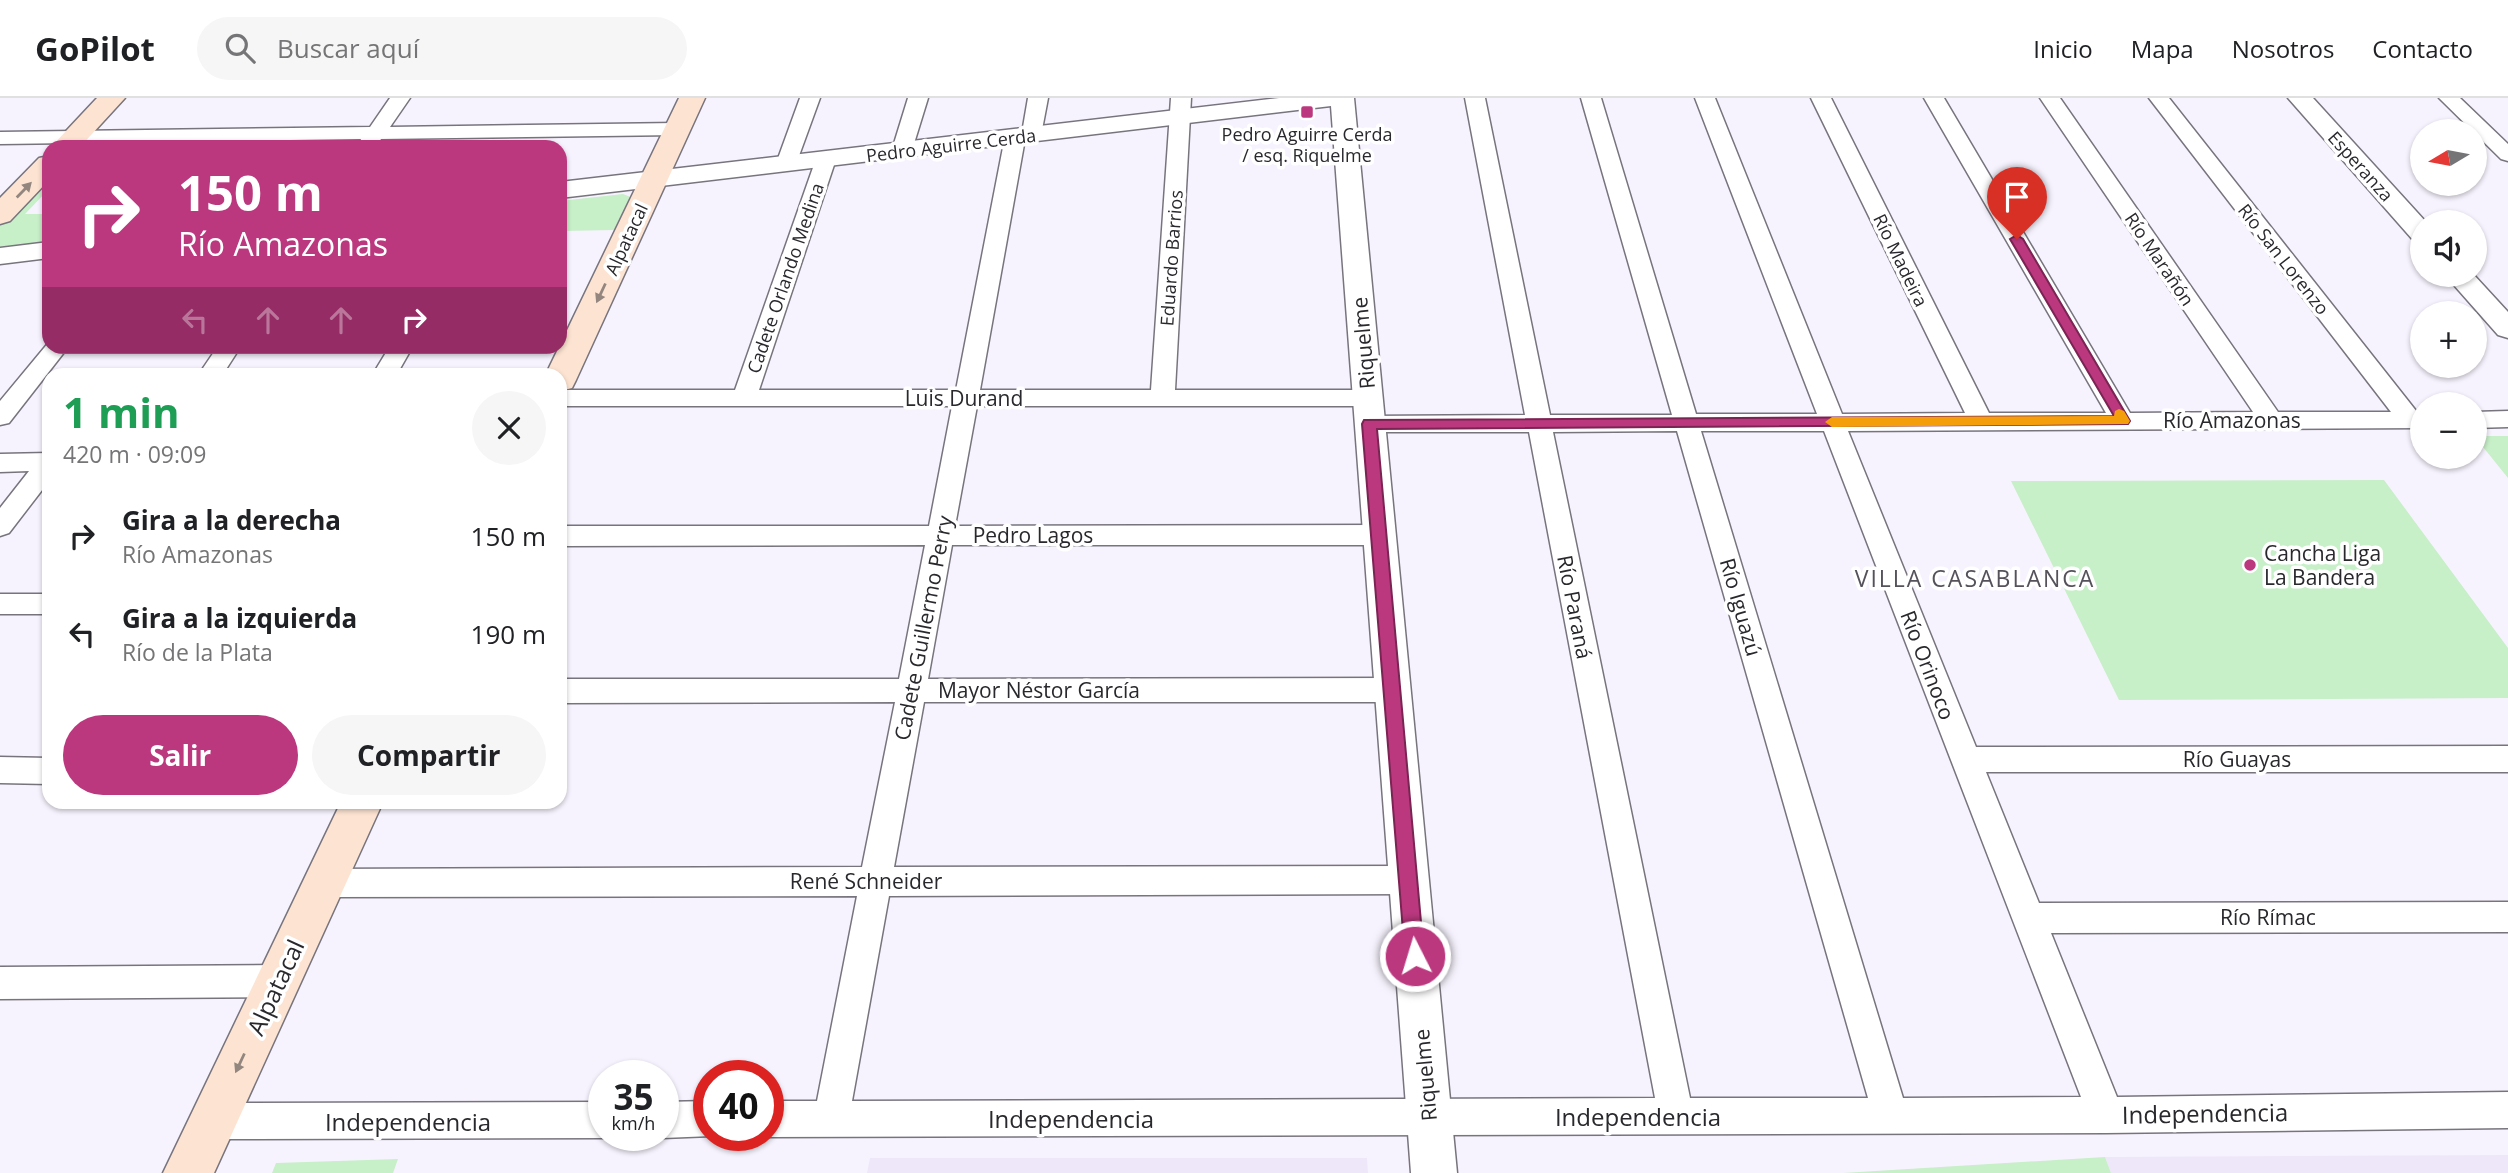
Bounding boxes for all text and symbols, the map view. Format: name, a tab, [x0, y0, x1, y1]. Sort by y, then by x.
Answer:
search box	[197, 17, 687, 80]
text: GoPilot	[35, 26, 155, 71]
icon: search	[221, 29, 259, 67]
text: Buscar aquí	[277, 30, 419, 66]
text: Inicio	[2033, 32, 2093, 65]
text: Mapa	[2131, 32, 2194, 65]
text: Nosotros	[2232, 32, 2334, 65]
text: Contacto	[2372, 32, 2473, 65]
marker: Pedro Aguirre Cerda / esq. Riquelme	[1299, 104, 1315, 120]
north arrow	[2410, 119, 2487, 196]
map controls	[2410, 119, 2487, 469]
place label: Pedro Aguirre Cerda / esq. Riquelme	[1222, 122, 1392, 167]
street label: Pedro Aguirre Cerda	[865, 123, 1037, 167]
street label: Esperanza	[2323, 126, 2399, 206]
text: 150 m	[178, 159, 323, 225]
pin	[1987, 167, 2047, 239]
icon: right	[63, 168, 154, 259]
icon: arrive	[1998, 178, 2036, 216]
street label: Cadete Orlando Medina	[741, 180, 829, 376]
one-way arrow	[16, 181, 33, 198]
street label: Eduardo Barrios	[1154, 189, 1188, 327]
street label: Alpatacal	[599, 199, 653, 279]
street label: Río San Lorenzo	[2233, 199, 2335, 319]
street label: Río Marañón	[2120, 208, 2200, 310]
street label: Río Madeira	[1868, 210, 1934, 310]
button: sound	[2410, 210, 2487, 287]
text: Río Amazonas	[178, 222, 388, 265]
one-way arrow	[595, 283, 606, 303]
street label: Riquelme	[1345, 296, 1381, 390]
icon: left	[176, 301, 214, 339]
icon: ahead	[249, 301, 287, 339]
icon: ahead	[322, 301, 360, 339]
icon: right	[395, 301, 433, 339]
button: +	[2410, 301, 2487, 378]
text: 1 min	[63, 383, 180, 440]
street label: Luis Durand	[905, 384, 1023, 412]
button: close	[472, 391, 546, 465]
button: −	[2410, 392, 2487, 469]
street label: Río Amazonas	[2163, 406, 2301, 434]
text: 420 m · 09:09	[63, 438, 206, 470]
text: Gira a la derecha	[122, 502, 341, 538]
street label: Cadete Guillermo Perry	[887, 513, 959, 743]
icon: right	[63, 517, 101, 555]
text: 150 m	[471, 518, 546, 554]
street label: Pedro Lagos	[973, 521, 1093, 549]
text: Río Amazonas	[122, 538, 273, 570]
place label: Cancha Liga La Bandera	[2264, 539, 2381, 591]
street label: Río Paraná	[1551, 553, 1599, 661]
street label: Río Iguazú	[1714, 555, 1768, 659]
marker: Cancha Liga La Bandera	[2242, 557, 2258, 573]
district label: VILLA CASABLANCA	[1855, 562, 2095, 594]
text: Gira a la izquierda	[122, 600, 357, 636]
street label: Río Orinoco	[1894, 606, 1962, 724]
icon: left	[63, 615, 101, 653]
text: 190 m	[471, 616, 546, 652]
text: Río de la Plata	[122, 636, 273, 668]
street label: Mayor Néstor García	[938, 676, 1140, 704]
button: Salir	[63, 715, 298, 795]
button: Compartir	[312, 715, 546, 795]
street label: Río Guayas	[2183, 745, 2291, 773]
street label: René Schneider	[790, 867, 943, 895]
street label: Río Rímac	[2220, 903, 2316, 931]
position arrow	[1378, 919, 1452, 993]
street label: Alpatacal	[238, 934, 312, 1040]
street label: Riquelme	[1407, 1028, 1443, 1122]
one-way arrow	[234, 1053, 246, 1073]
speed limit sign: 40	[693, 1060, 784, 1151]
text: 35	[613, 1073, 654, 1120]
street label: Independencia	[2122, 1095, 2288, 1131]
street label: Independencia	[1555, 1100, 1721, 1133]
street label: Independencia	[988, 1102, 1154, 1135]
street label: Independencia	[325, 1105, 491, 1138]
text: km/h	[612, 1111, 655, 1135]

